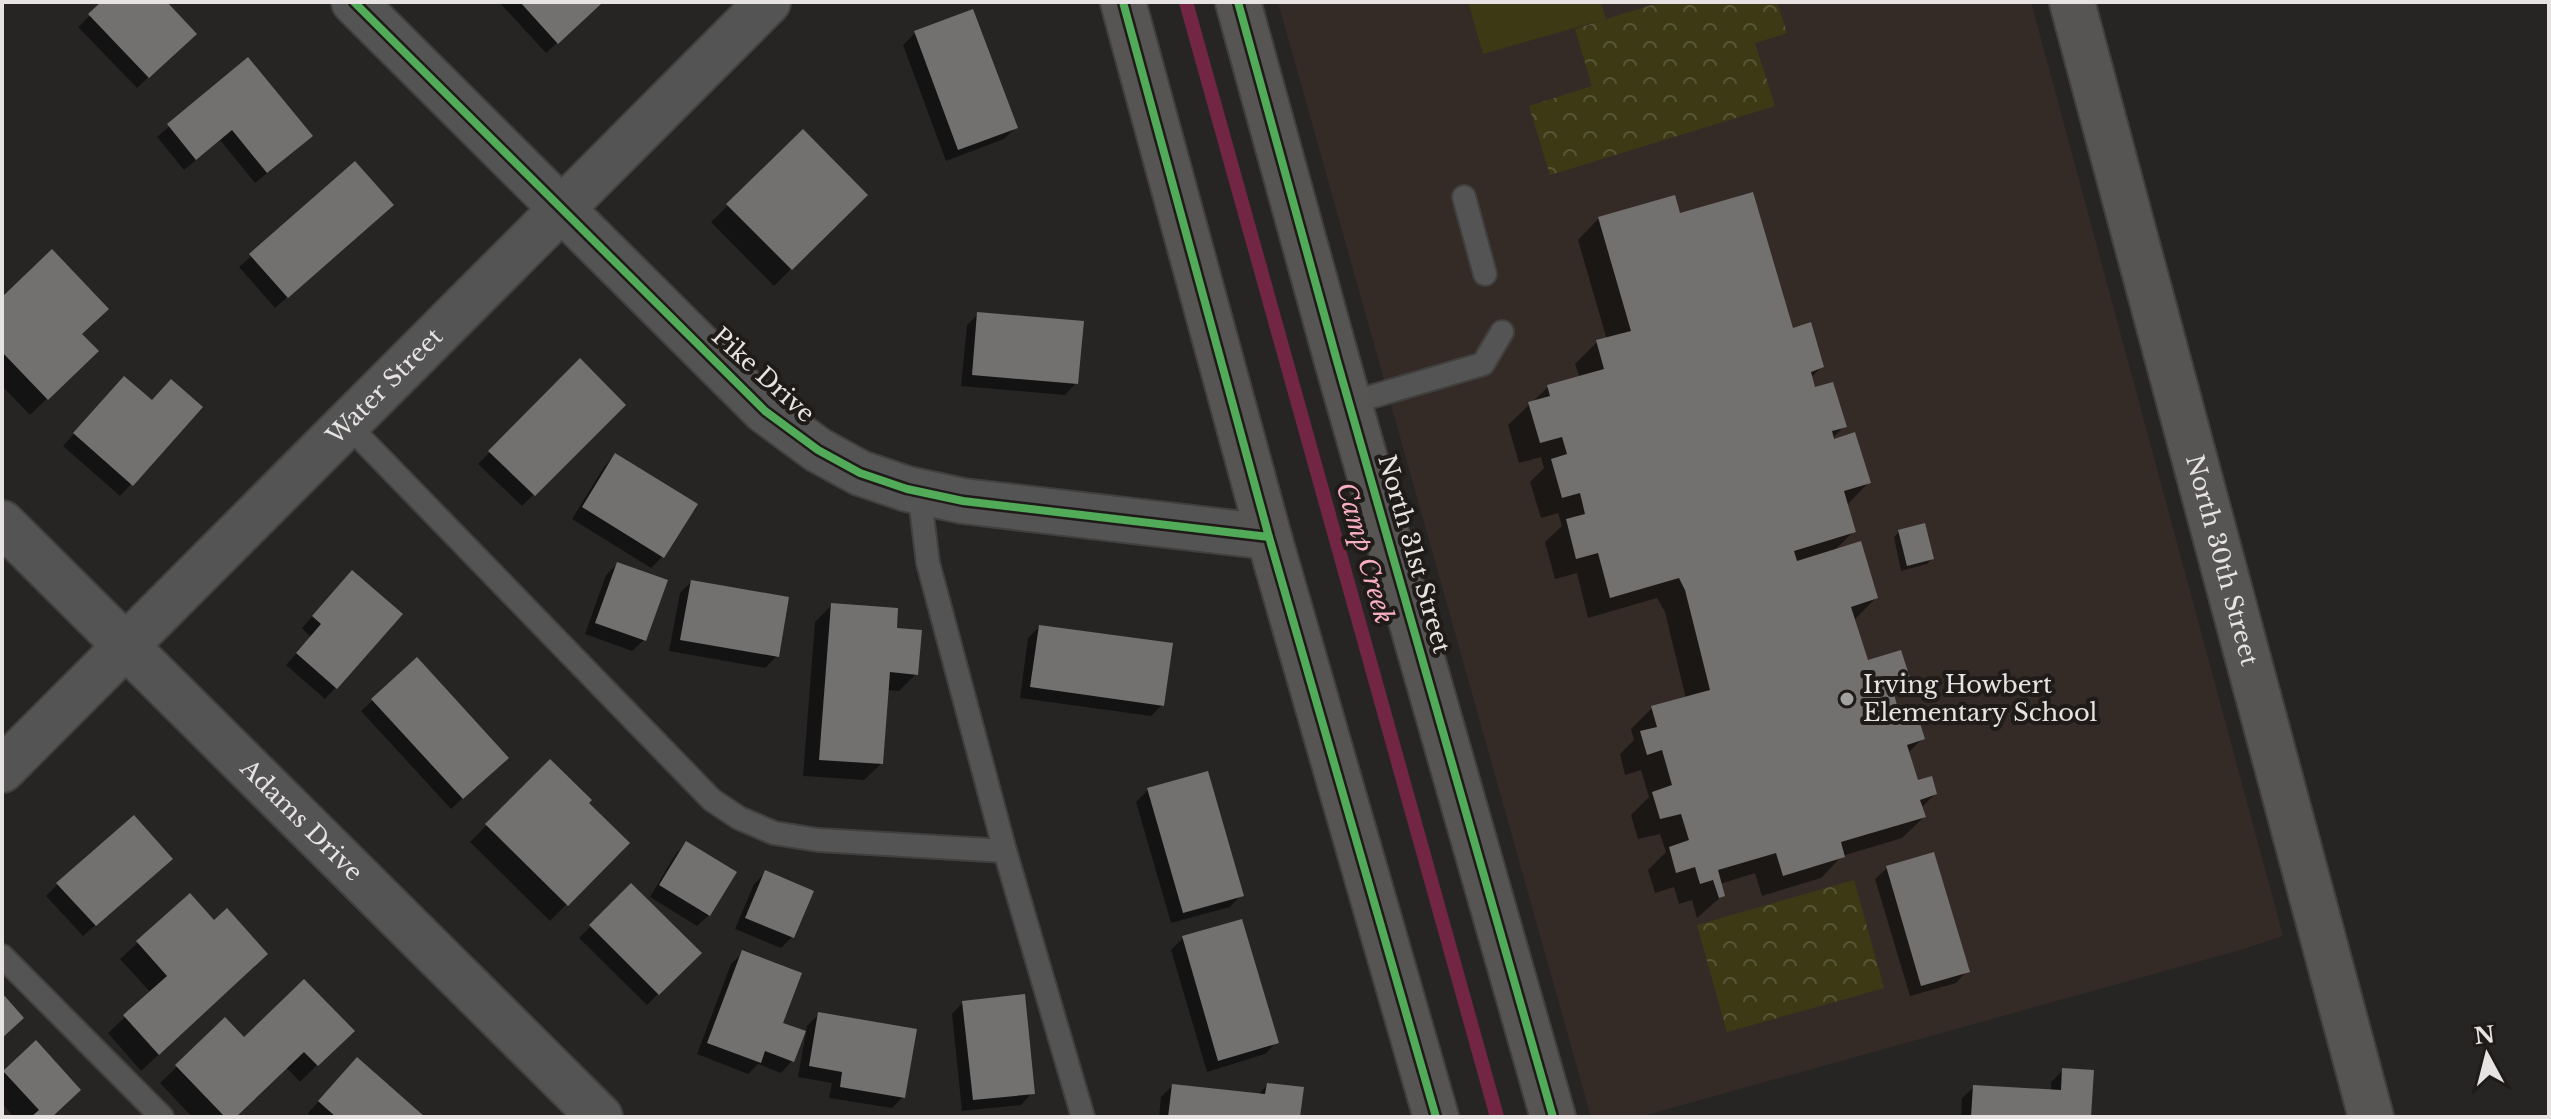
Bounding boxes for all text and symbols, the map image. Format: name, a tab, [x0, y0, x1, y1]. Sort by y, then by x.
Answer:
street label: Pike Drive	[706, 321, 821, 428]
street label: Water Street	[320, 322, 448, 451]
street label: North 31st Street	[1372, 451, 1457, 656]
street label: North 30th Street	[2180, 451, 2264, 669]
water label: Camp Creek	[1330, 479, 1400, 627]
place label: Irving Howbert Elementary School	[1863, 670, 2098, 727]
marker: Irving Howbert Elementary School	[1838, 690, 1856, 708]
street label: Adams Drive	[234, 753, 369, 887]
north arrow	[2447, 1015, 2527, 1095]
text: N	[2473, 1021, 2497, 1050]

